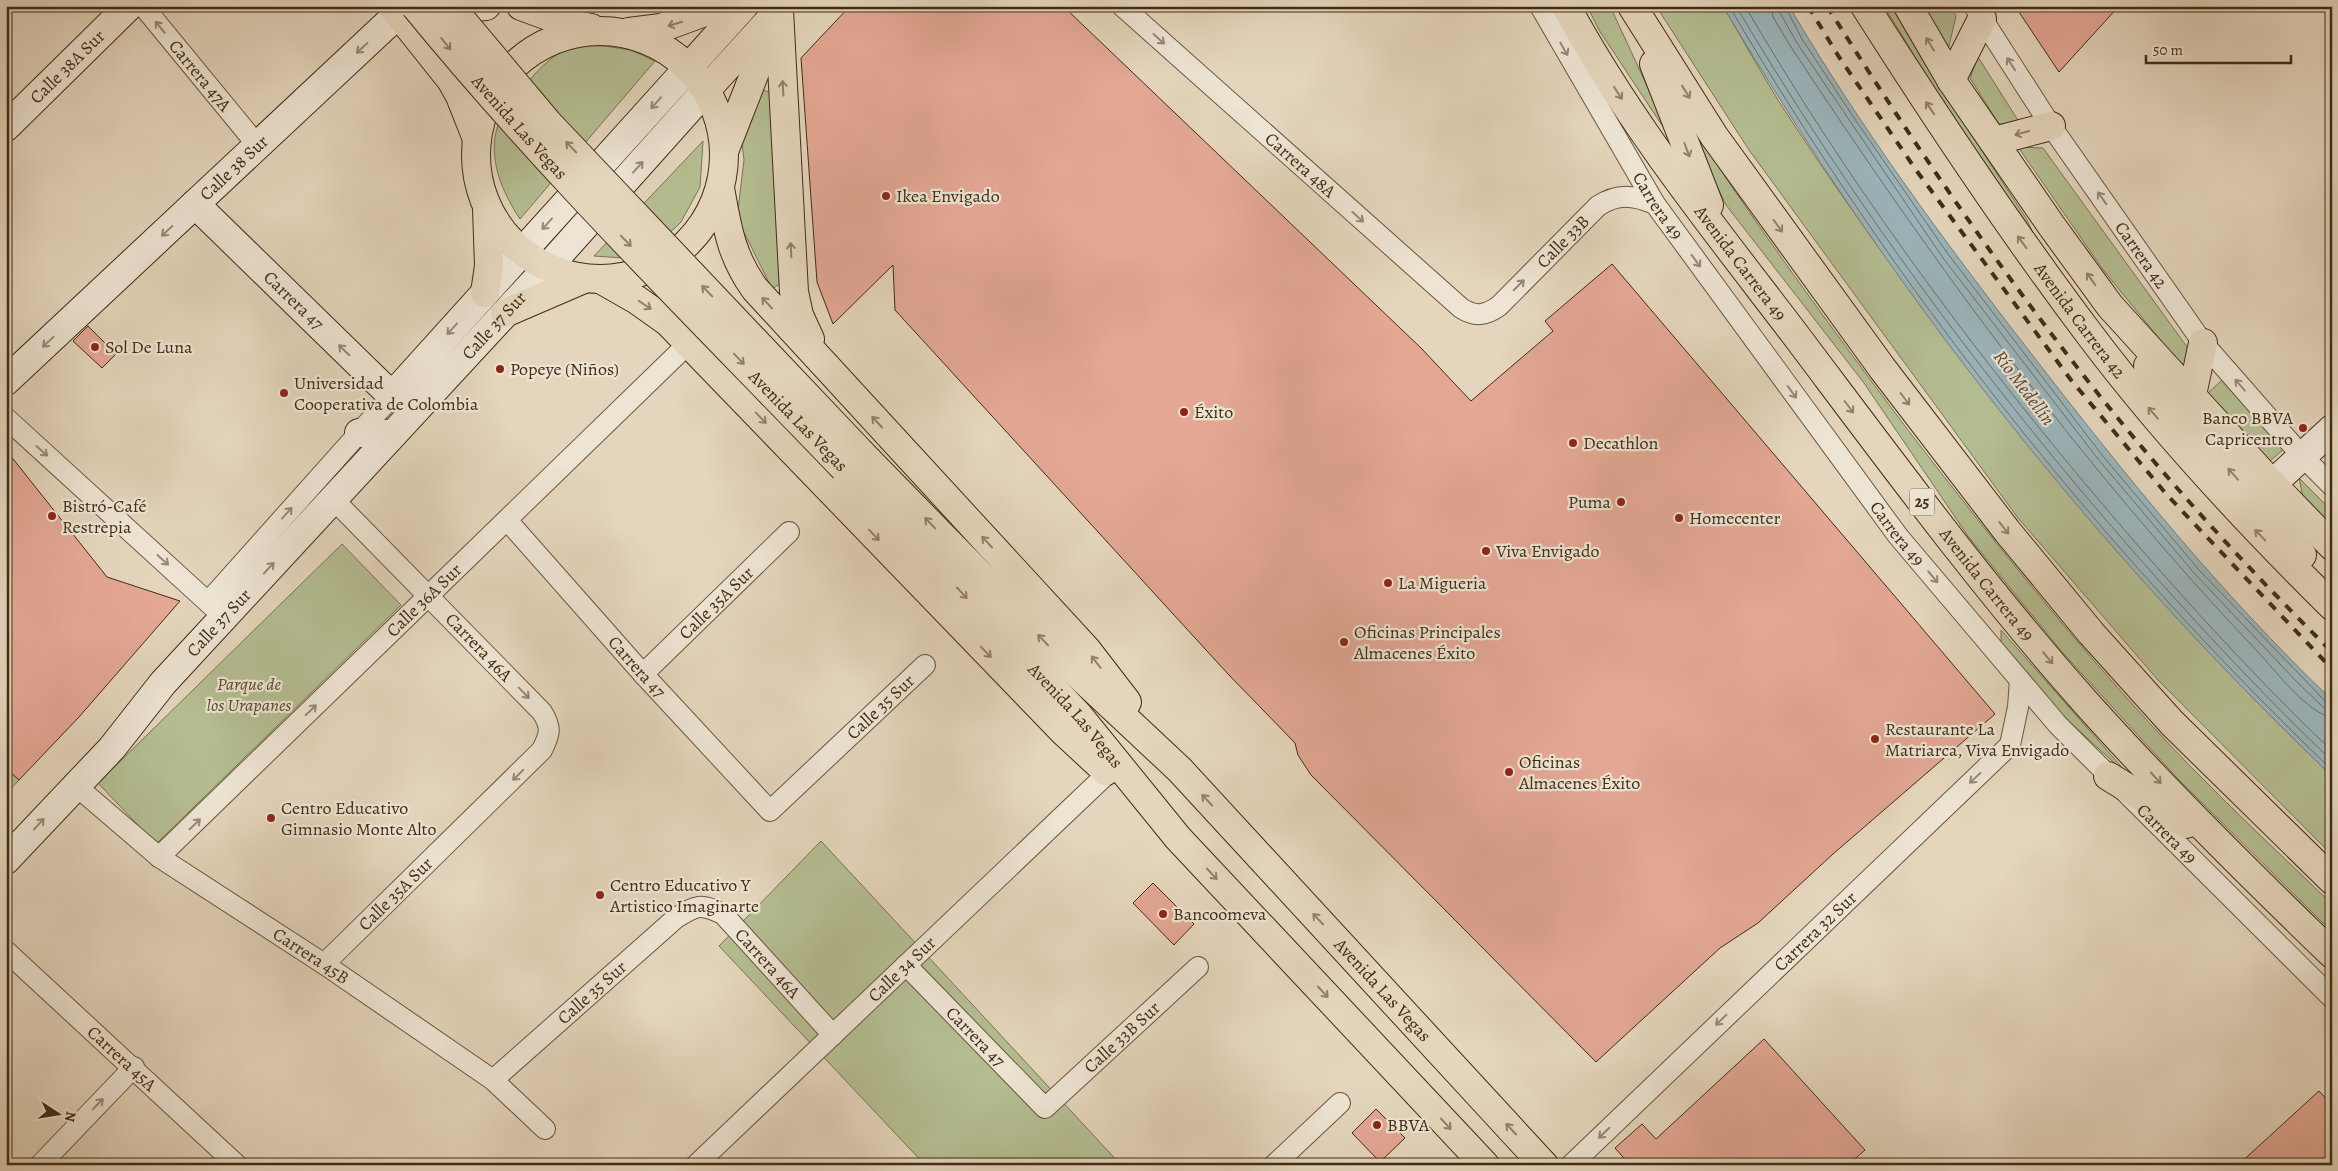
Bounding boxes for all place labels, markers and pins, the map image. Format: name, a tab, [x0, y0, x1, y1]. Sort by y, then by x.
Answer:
place label: Ikea Envigado	[896, 184, 1000, 208]
marker: Ikea Envigado	[880, 190, 892, 202]
place label: Sol De Luna	[105, 335, 193, 359]
marker: Sol De Luna	[89, 341, 101, 353]
place label: Popeye (Niños)	[510, 357, 619, 381]
marker: Popeye (Niños)	[494, 363, 506, 375]
place label: Universidad Cooperativa de Colombia	[294, 371, 479, 416]
marker: Universidad Cooperativa de Colombia	[278, 387, 290, 399]
place label: Éxito	[1194, 400, 1233, 424]
marker: Éxito	[1178, 406, 1190, 418]
place label: Banco BBVA Capricentro	[2202, 406, 2293, 451]
marker: Banco BBVA Capricentro	[2297, 422, 2309, 434]
place label: Decathlon	[1583, 431, 1658, 455]
marker: Decathlon	[1567, 437, 1579, 449]
place label: Puma	[1568, 490, 1612, 514]
place label: Bistró-Café Restrepia	[62, 494, 147, 539]
marker: Puma	[1615, 496, 1627, 508]
place label: Homecenter	[1689, 506, 1781, 530]
marker: Bistró-Café Restrepia	[46, 510, 58, 522]
marker: Homecenter	[1673, 512, 1685, 524]
place label: Viva Envigado	[1495, 539, 1600, 563]
marker: Viva Envigado	[1480, 545, 1492, 557]
place label: La Migueria	[1398, 571, 1487, 595]
marker: La Migueria	[1382, 577, 1394, 589]
place label: Oficinas Principales Almacenes Éxito	[1353, 620, 1501, 665]
marker: Oficinas Principales Almacenes Éxito	[1338, 636, 1350, 648]
place label: Restaurante La Matriarca, Viva Envigado	[1885, 717, 2069, 762]
marker: Restaurante La Matriarca, Viva Envigado	[1869, 733, 1881, 745]
place label: Oficinas Almacenes Éxito	[1518, 750, 1640, 795]
marker: Oficinas Almacenes Éxito	[1503, 766, 1515, 778]
place label: Centro Educativo Gimnasio Monte Alto	[281, 796, 437, 841]
marker: Centro Educativo Gimnasio Monte Alto	[265, 812, 277, 824]
place label: Centro Educativo Y Artistico Imaginarte	[609, 873, 759, 918]
marker: Centro Educativo Y Artistico Imaginarte	[594, 889, 606, 901]
place label: Bancoomeva	[1173, 902, 1267, 926]
marker: Bancoomeva	[1157, 908, 1169, 920]
place label: BBVA	[1387, 1113, 1430, 1137]
marker: BBVA	[1371, 1119, 1383, 1131]

